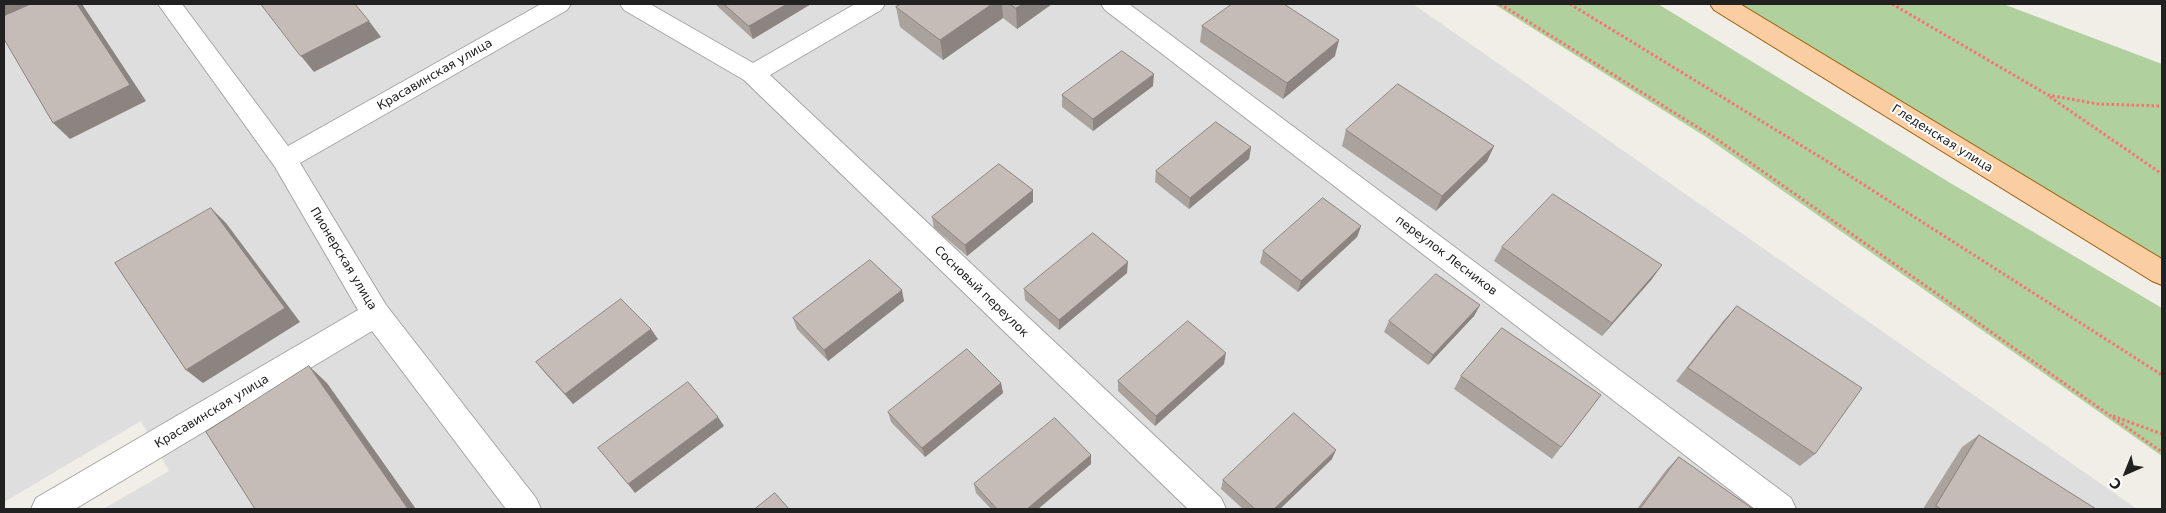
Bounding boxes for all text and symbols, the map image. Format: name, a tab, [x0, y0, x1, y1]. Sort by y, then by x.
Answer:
street label: Красавинская улица	[375, 36, 495, 114]
street label: Гледенская улица	[1889, 102, 1995, 176]
street label: Пионерская улица	[307, 205, 379, 313]
street label: переулок Лесников	[1392, 213, 1500, 299]
street label: Сосновый переулок	[931, 243, 1031, 341]
street label: Красавинская улица	[152, 372, 272, 452]
north arrow	[2101, 448, 2151, 498]
text: С	[2106, 474, 2125, 493]

